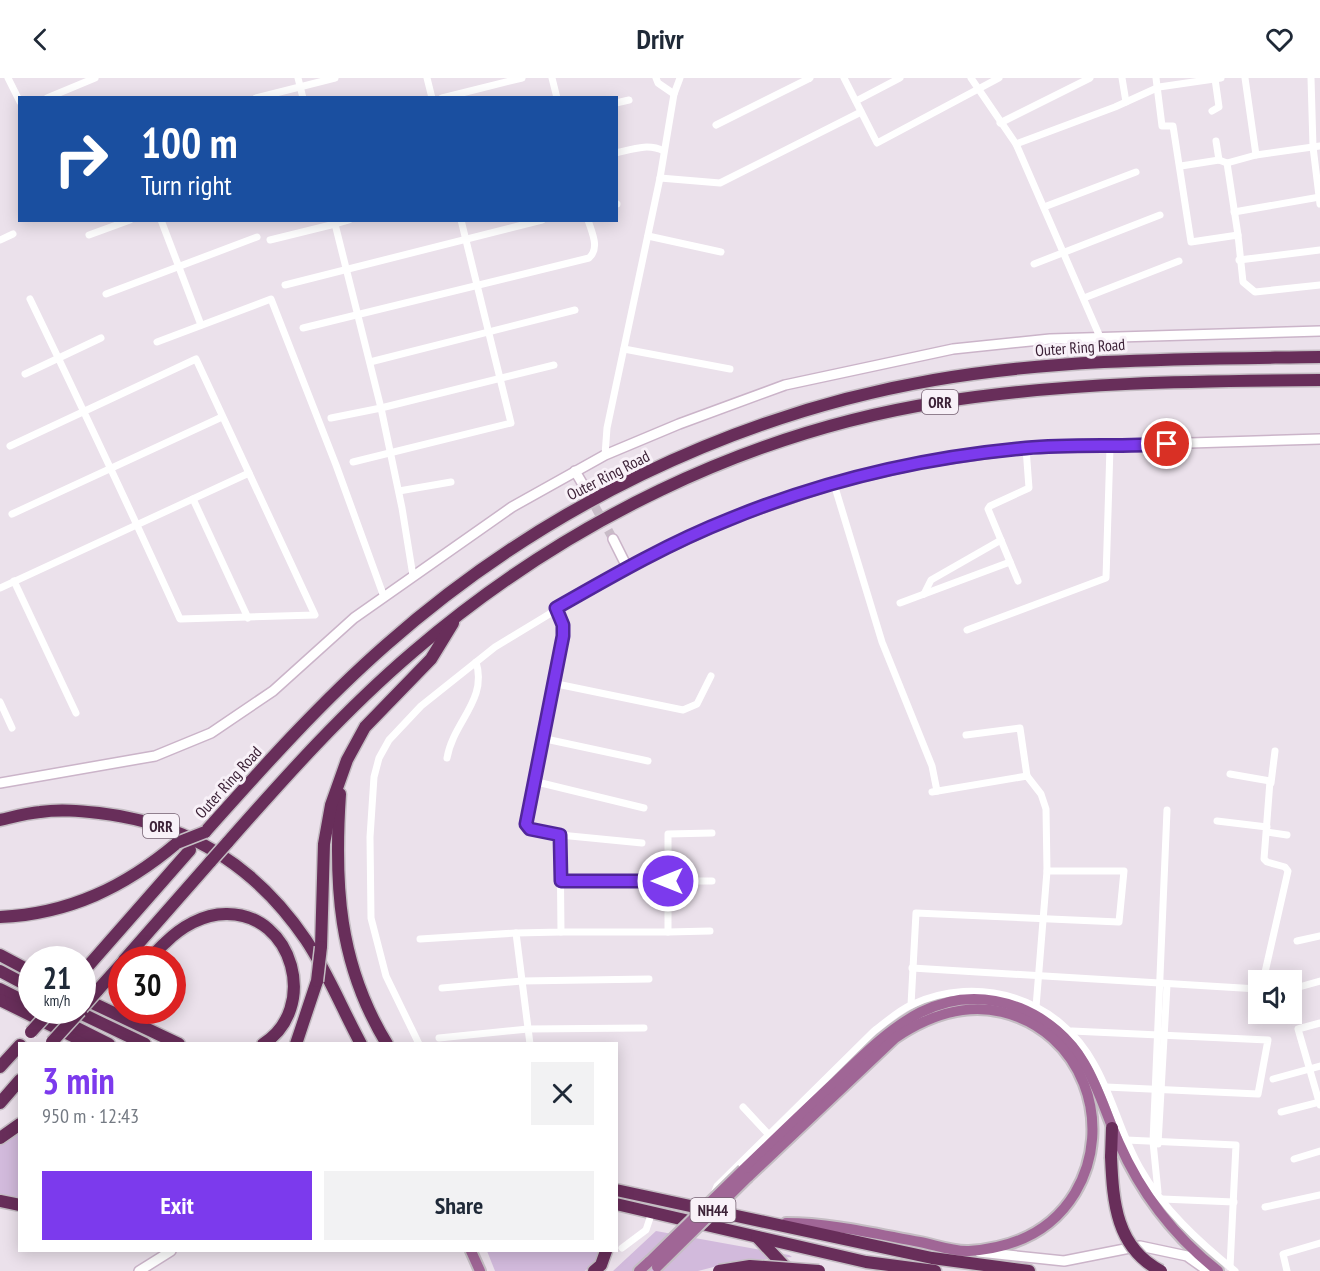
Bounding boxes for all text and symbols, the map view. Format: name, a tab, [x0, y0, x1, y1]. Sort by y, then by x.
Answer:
text: Drivr	[636, 22, 684, 56]
icon: back	[24, 23, 57, 56]
icon: heart	[1263, 23, 1296, 56]
text: 100 m	[141, 115, 238, 170]
icon: right	[42, 120, 120, 198]
text: Turn right	[141, 168, 232, 202]
street label: Outer Ring Road	[1034, 334, 1126, 360]
road number: ORR	[922, 390, 958, 414]
pin	[1141, 418, 1192, 469]
icon: arrive	[1150, 427, 1183, 460]
street label: Outer Ring Road	[563, 446, 653, 504]
street label: Outer Ring Road	[190, 742, 266, 822]
road number: ORR	[143, 814, 179, 838]
position arrow	[636, 849, 700, 913]
speed limit sign: 30	[108, 946, 186, 1024]
text: 21	[43, 958, 71, 997]
map controls	[1248, 970, 1302, 1024]
button: sound	[1248, 970, 1302, 1024]
text: km/h	[44, 991, 70, 1010]
text: 3 min	[42, 1057, 115, 1104]
button: close	[531, 1062, 594, 1125]
text: 950 m · 12:43	[42, 1103, 139, 1129]
button: Exit	[42, 1171, 312, 1240]
button: Share	[324, 1171, 594, 1240]
road number: NH44	[690, 1198, 736, 1222]

